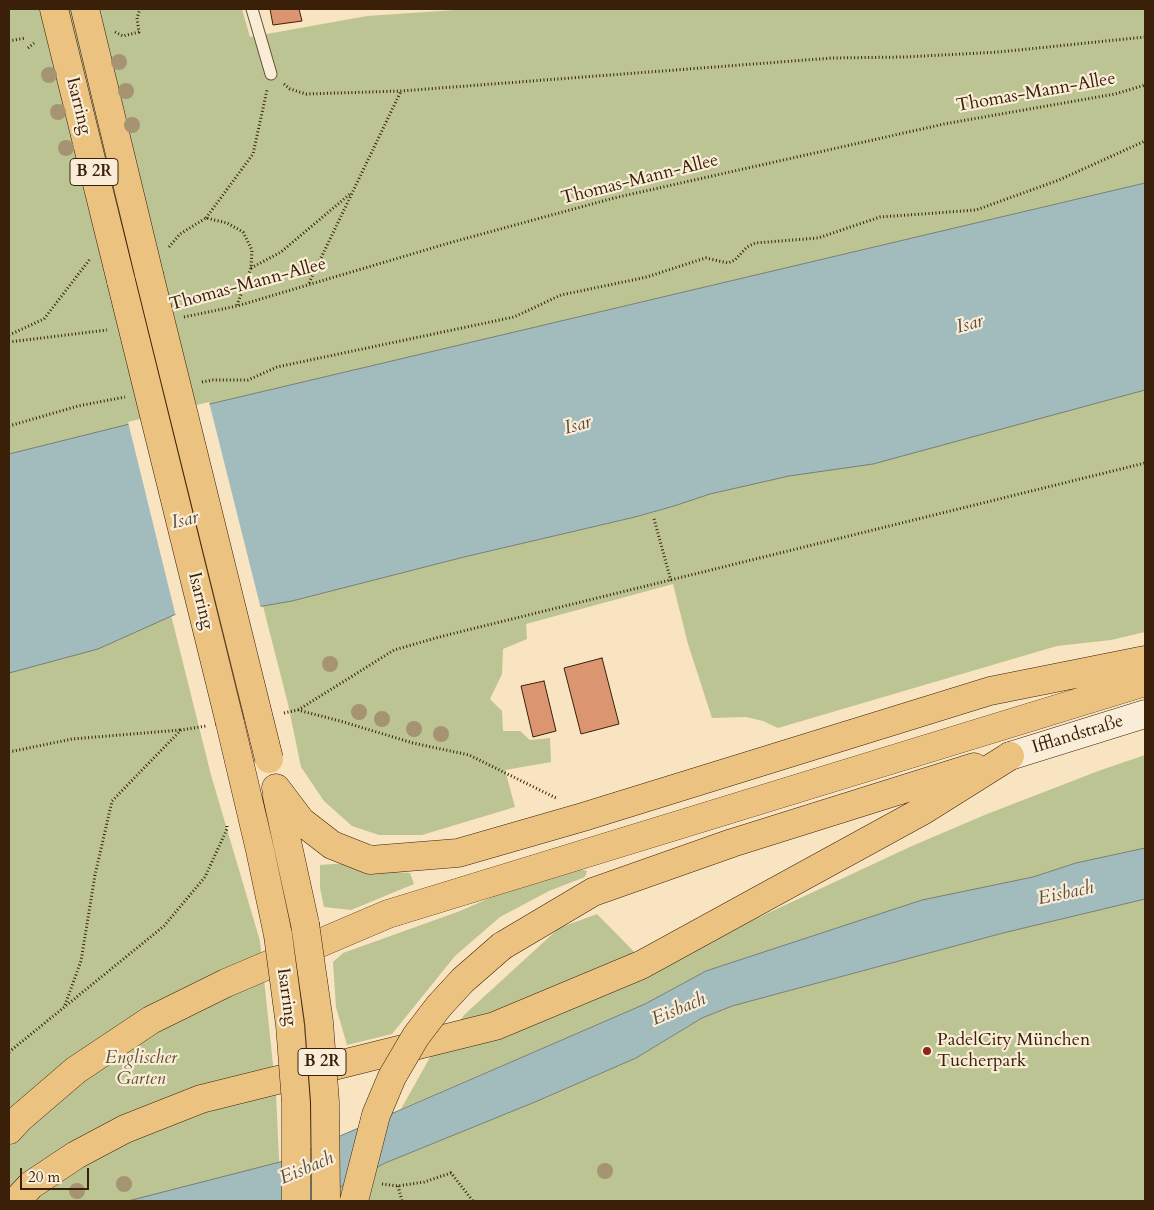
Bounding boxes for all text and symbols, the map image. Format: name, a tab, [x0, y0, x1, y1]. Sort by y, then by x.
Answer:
street label: Thomas-Mann-Allee	[955, 68, 1117, 118]
street label: Isarring	[60, 75, 96, 137]
street label: Thomas-Mann-Allee	[559, 150, 721, 210]
road number: B 2R	[70, 158, 118, 186]
street label: Thomas-Mann-Allee	[167, 254, 329, 316]
water label: Isar	[954, 310, 986, 340]
water label: Isar	[562, 411, 594, 441]
water label: Isar	[169, 507, 201, 535]
street label: Isarring	[182, 570, 218, 632]
street label: Ifflandstraße	[1030, 711, 1126, 759]
water label: Eisbach	[1036, 877, 1096, 911]
street label: Isarring	[271, 967, 301, 1027]
water label: Eisbach	[649, 988, 709, 1032]
place label: PadelCity München Tucherpark	[937, 1030, 1090, 1072]
marker: PadelCity München Tucherpark	[921, 1045, 933, 1057]
park label: Englischer Garten	[105, 1048, 177, 1090]
road number: B 2R	[298, 1048, 346, 1076]
water label: Eisbach	[277, 1147, 337, 1191]
scale bar	[22, 1158, 91, 1190]
text: 20 m	[28, 1167, 60, 1187]

